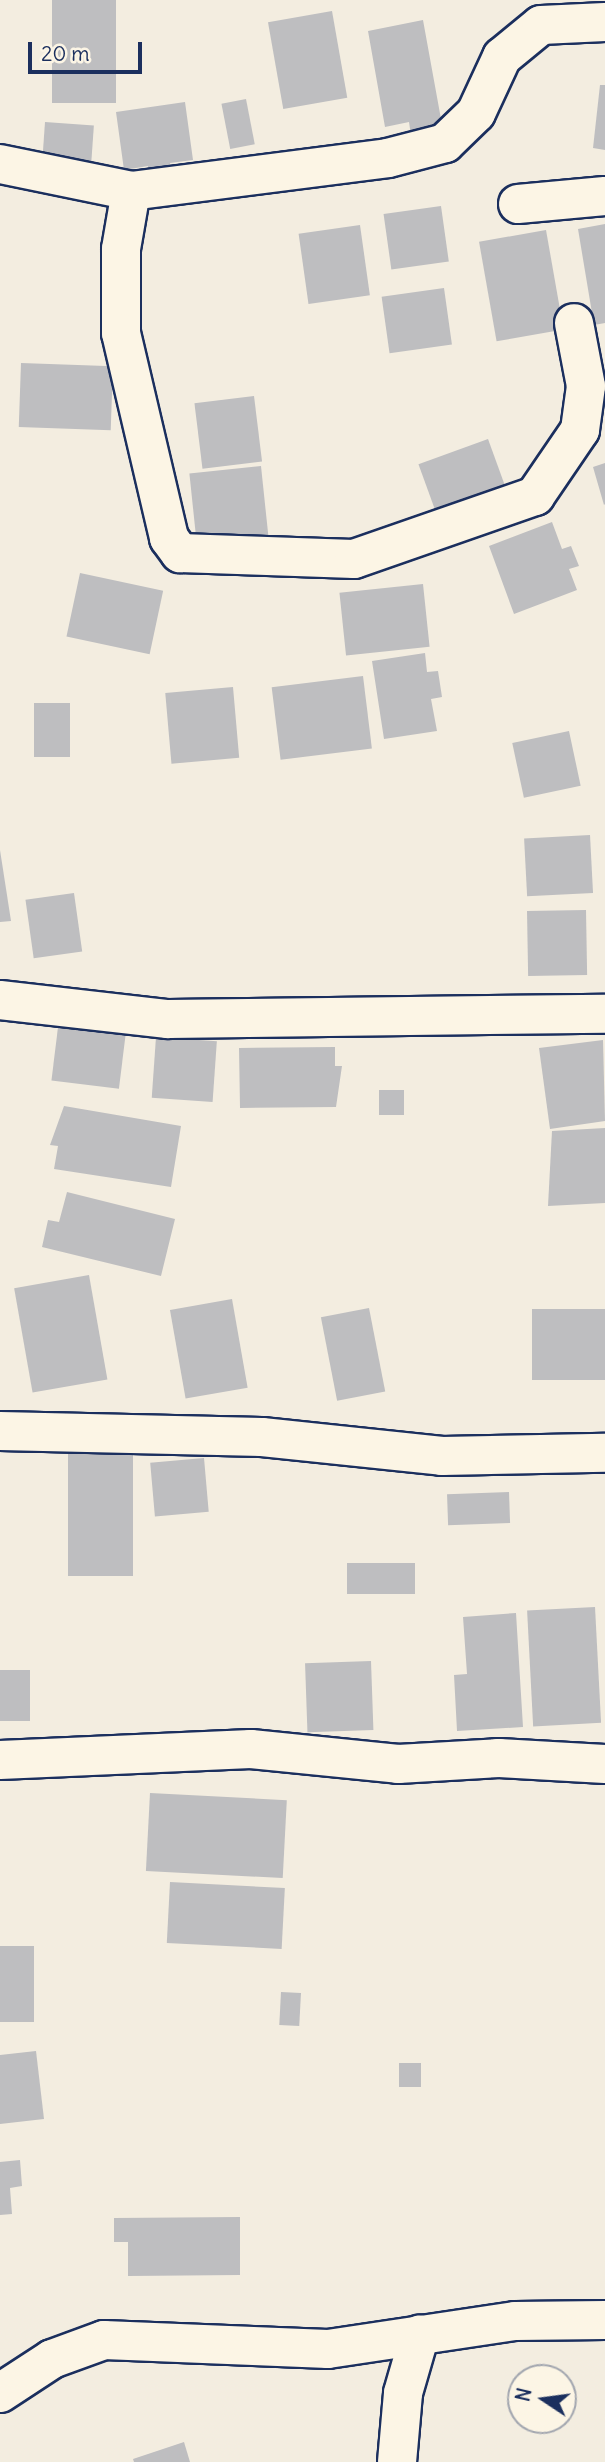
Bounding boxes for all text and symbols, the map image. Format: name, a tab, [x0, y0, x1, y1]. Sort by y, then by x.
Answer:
scale bar	[32, 28, 145, 72]
text: 20 m	[41, 40, 90, 67]
north arrow	[507, 2364, 577, 2434]
text: N	[510, 2386, 537, 2404]

